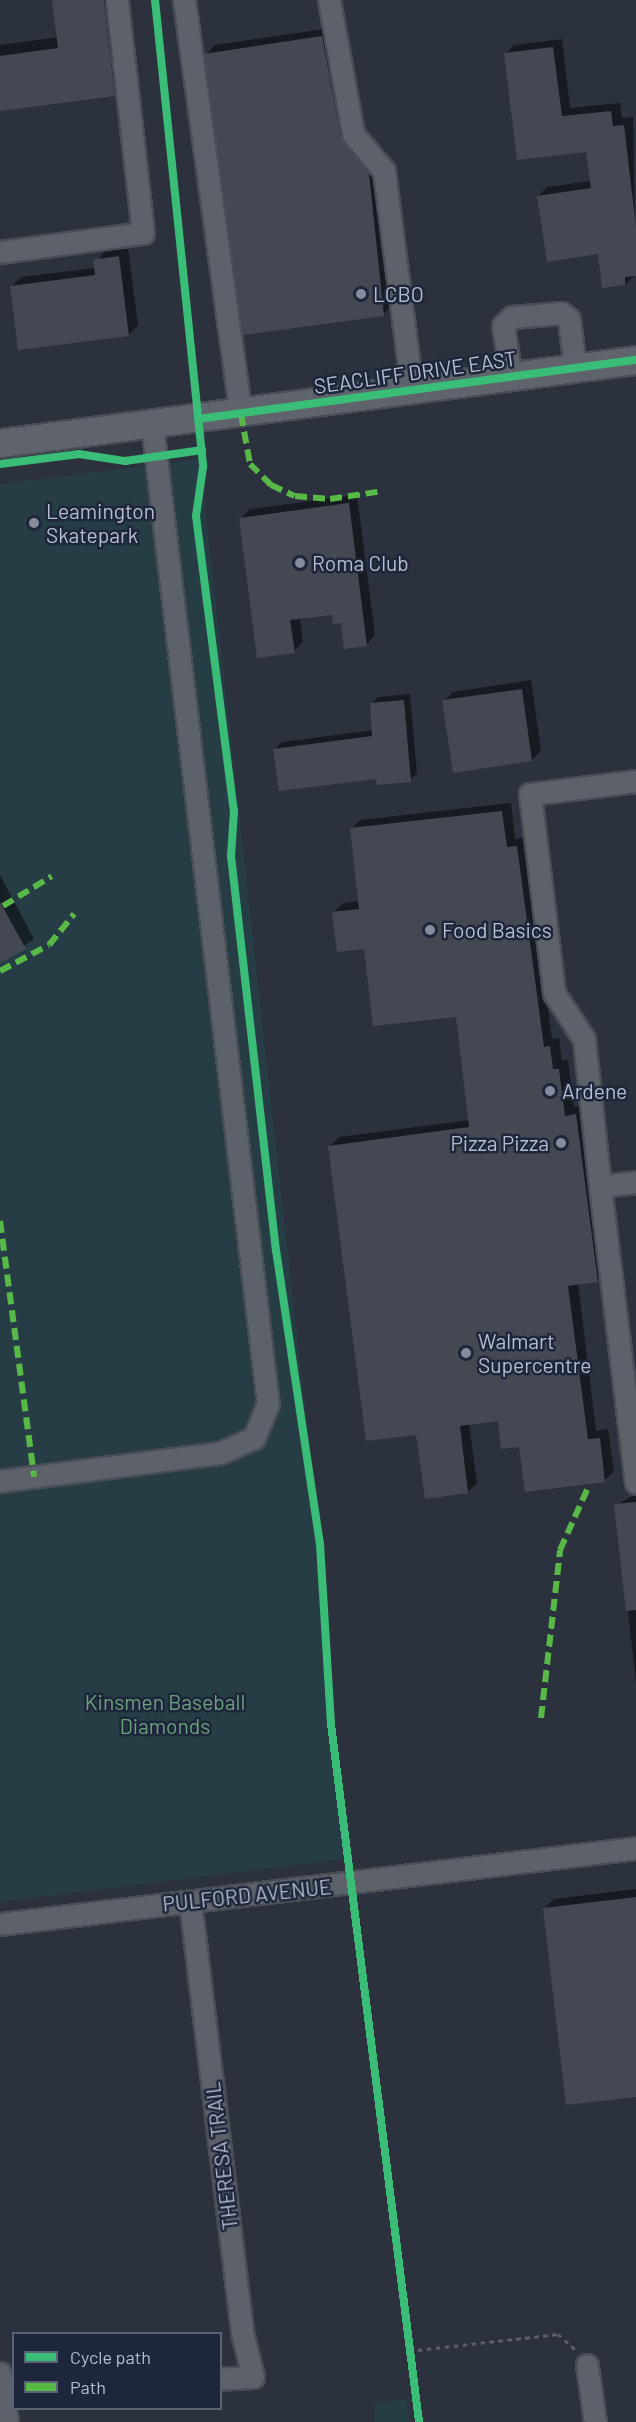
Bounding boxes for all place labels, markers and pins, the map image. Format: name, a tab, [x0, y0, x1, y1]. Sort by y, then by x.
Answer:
place label: LCBO	[373, 281, 424, 307]
marker: LCBO	[354, 287, 368, 301]
place label: Leamington Skatepark	[46, 498, 155, 548]
marker: Leamington Skatepark	[27, 516, 41, 530]
place label: Roma Club	[312, 550, 409, 576]
marker: Roma Club	[293, 556, 307, 570]
place label: Food Basics	[442, 917, 552, 943]
marker: Food Basics	[423, 923, 437, 937]
place label: Ardene	[562, 1078, 627, 1104]
marker: Ardene	[543, 1084, 557, 1098]
place label: Pizza Pizza	[450, 1130, 549, 1156]
marker: Pizza Pizza	[554, 1136, 568, 1150]
place label: Walmart Supercentre	[478, 1328, 591, 1378]
marker: Walmart Supercentre	[459, 1346, 473, 1360]

